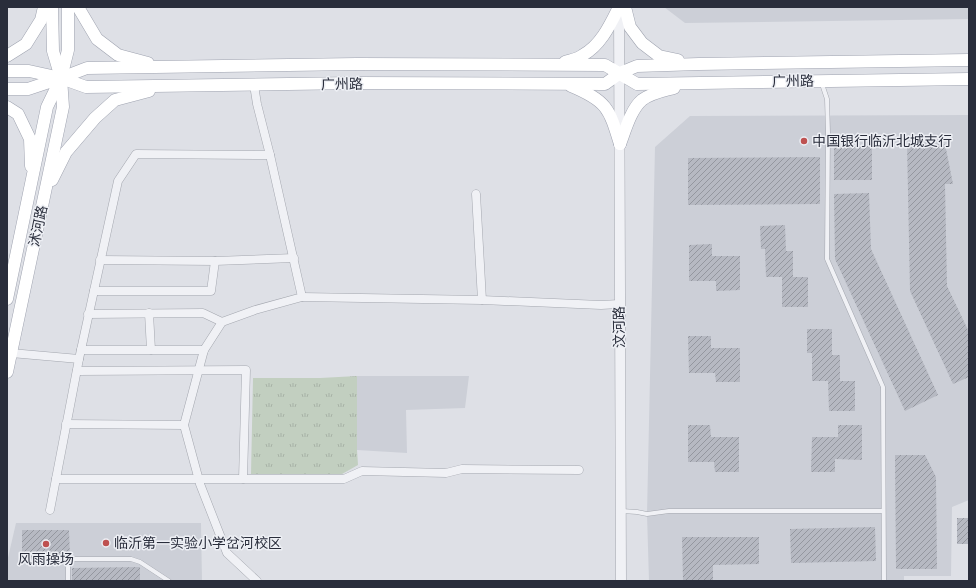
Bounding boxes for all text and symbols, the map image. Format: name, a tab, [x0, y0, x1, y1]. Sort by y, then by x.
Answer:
street label: 广州路	[772, 73, 814, 89]
street label: 广州路	[321, 76, 363, 92]
place label: 中国银行临沂北城支行	[812, 133, 952, 149]
marker: 中国银行临沂北城支行	[799, 136, 809, 146]
street label: 沭河路	[26, 204, 50, 248]
street label: 汶河路	[611, 306, 627, 348]
place label: 临沂第一实验小学岔河校区	[114, 535, 282, 551]
marker: 临沂第一实验小学岔河校区	[101, 538, 111, 548]
marker: 风雨操场	[41, 539, 51, 549]
place label: 风雨操场	[18, 551, 74, 567]

